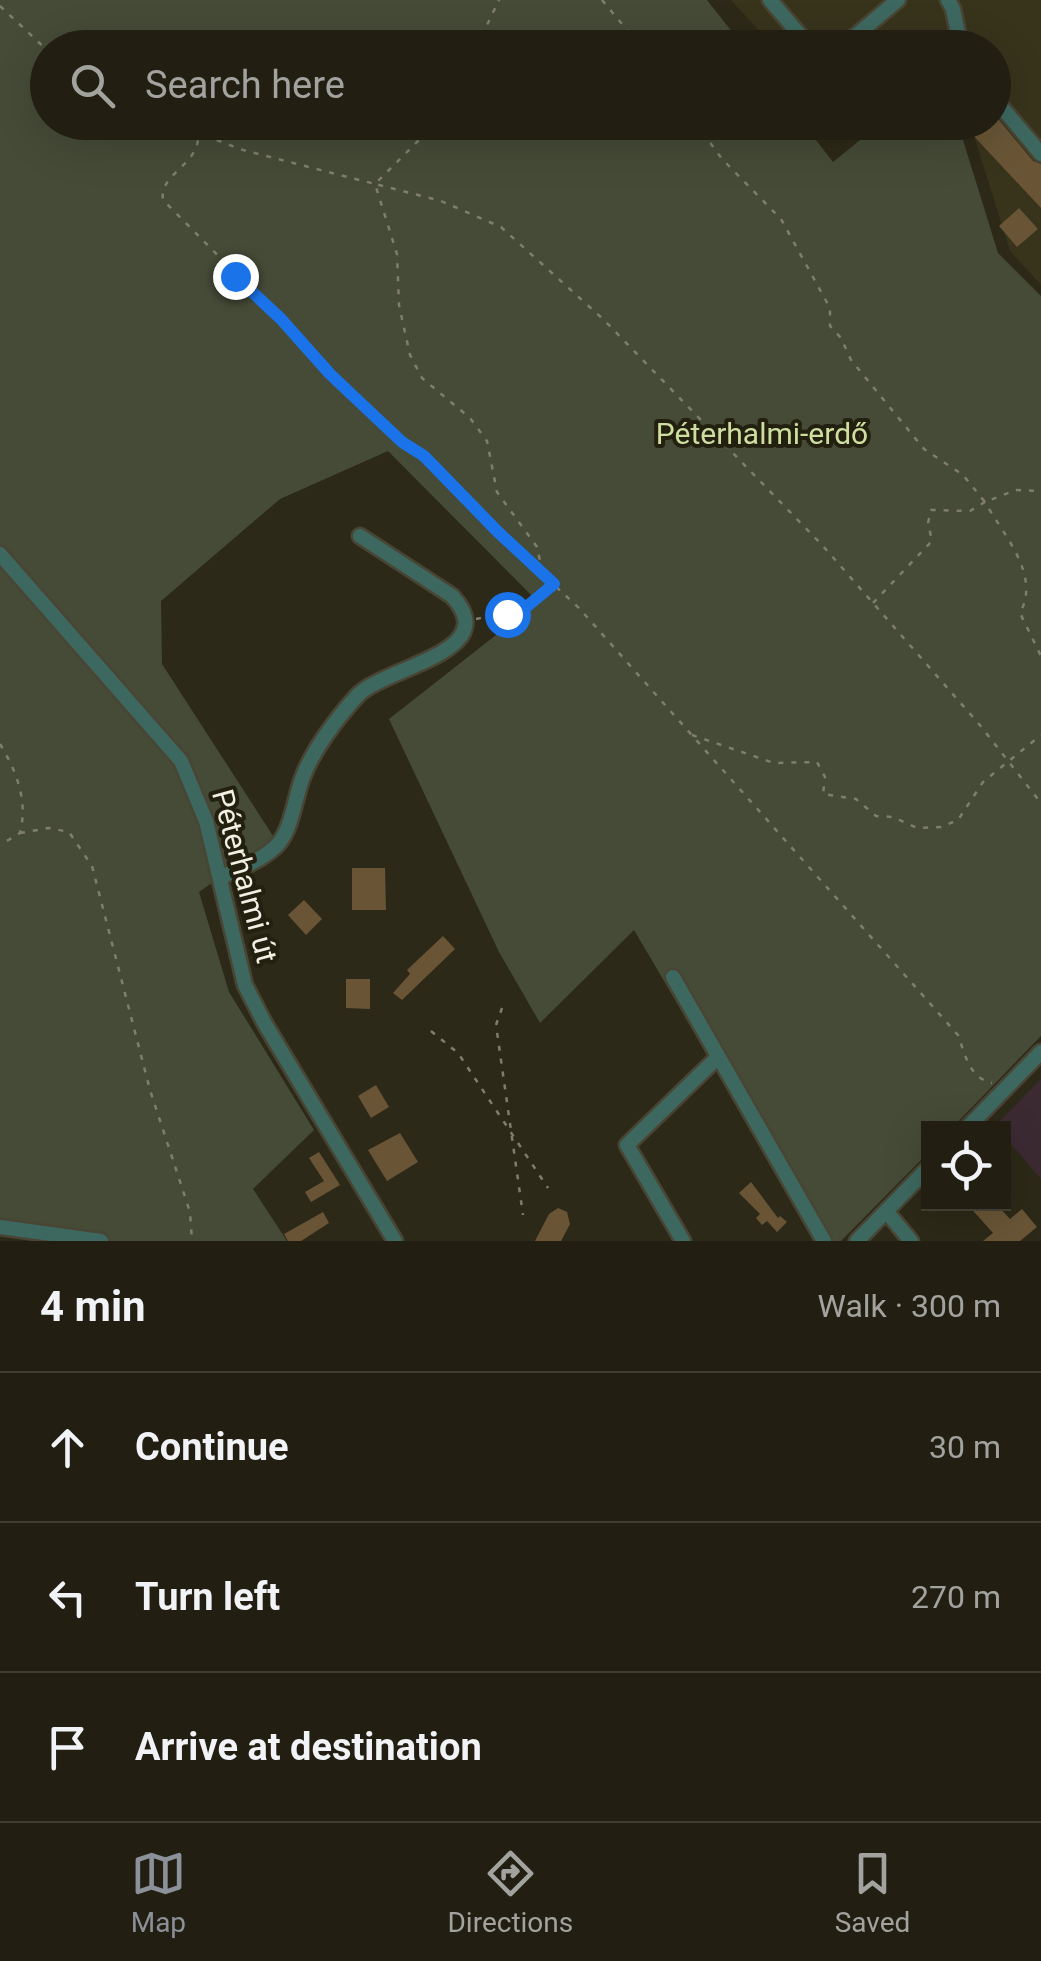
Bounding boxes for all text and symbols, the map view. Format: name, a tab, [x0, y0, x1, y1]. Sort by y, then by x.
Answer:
search box	[30, 30, 1011, 140]
icon: search	[65, 58, 120, 113]
text: Search here	[145, 63, 345, 107]
route end	[213, 254, 259, 300]
park label: Péterhalmi-erdő	[656, 416, 868, 451]
route start	[485, 592, 531, 638]
street label: Péterhalmi út	[205, 785, 285, 967]
map controls	[921, 1121, 1011, 1211]
button: locate	[921, 1121, 1011, 1211]
text: 4 min	[40, 1282, 146, 1331]
text: Walk · 300 m	[818, 1287, 1001, 1325]
icon: ahead	[40, 1420, 95, 1475]
text: Continue	[135, 1425, 289, 1469]
text: 30 m	[929, 1428, 1001, 1466]
icon: left	[40, 1570, 95, 1625]
text: Turn left	[135, 1575, 280, 1619]
text: 270 m	[911, 1578, 1001, 1616]
icon: arrive	[40, 1720, 95, 1775]
text: Arrive at destination	[135, 1725, 482, 1769]
tab: Map	[131, 1846, 186, 1939]
tab: Directions	[447, 1846, 573, 1939]
tab: Saved	[835, 1846, 910, 1939]

